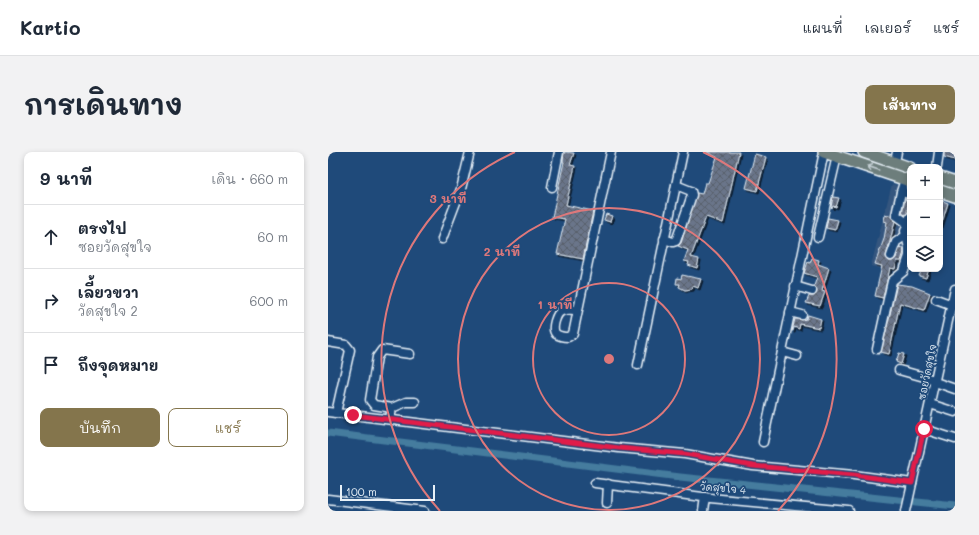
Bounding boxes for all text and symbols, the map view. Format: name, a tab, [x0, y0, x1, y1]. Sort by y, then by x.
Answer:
text: Kartio	[20, 15, 80, 40]
text: แผนที่	[803, 18, 843, 37]
text: เลเยอร์	[865, 18, 911, 37]
text: แชร์	[933, 18, 959, 37]
button: เส้นทาง	[865, 85, 955, 124]
text: การเดินทาง	[24, 86, 182, 122]
one-way arrow	[867, 164, 880, 171]
map controls	[907, 164, 943, 272]
button: +	[907, 164, 943, 200]
text: 9 นาที	[40, 167, 92, 189]
text: เดิน · 660 m	[212, 170, 288, 187]
text: 3 นาที	[430, 190, 466, 206]
button: −	[907, 200, 943, 236]
text: ตรงไป	[78, 218, 127, 238]
icon: ahead	[40, 226, 62, 248]
text: 60 m	[258, 228, 288, 245]
button: layers	[907, 236, 943, 272]
text: ซอยวัดสุขใจ	[78, 238, 152, 255]
text: 2 นาที	[484, 243, 520, 259]
text: เลี้ยวขวา	[78, 282, 139, 302]
icon: right	[40, 290, 62, 312]
text: 600 m	[250, 292, 288, 309]
text: 1 นาที	[538, 296, 572, 312]
text: วัดสุขใจ 2	[78, 302, 138, 319]
street label: ซอยวัดสุขใจ	[914, 343, 941, 401]
centre of rings	[602, 352, 616, 366]
icon: arrive	[40, 354, 62, 376]
text: ถึงจุดหมาย	[78, 355, 158, 375]
route end	[344, 406, 362, 424]
button: บันทึก	[40, 408, 160, 447]
button: แชร์	[168, 408, 288, 447]
route start	[915, 420, 933, 438]
street label: วัดสุขใจ 4	[699, 479, 747, 498]
scale bar	[340, 483, 435, 502]
text: 100 m	[346, 484, 377, 499]

